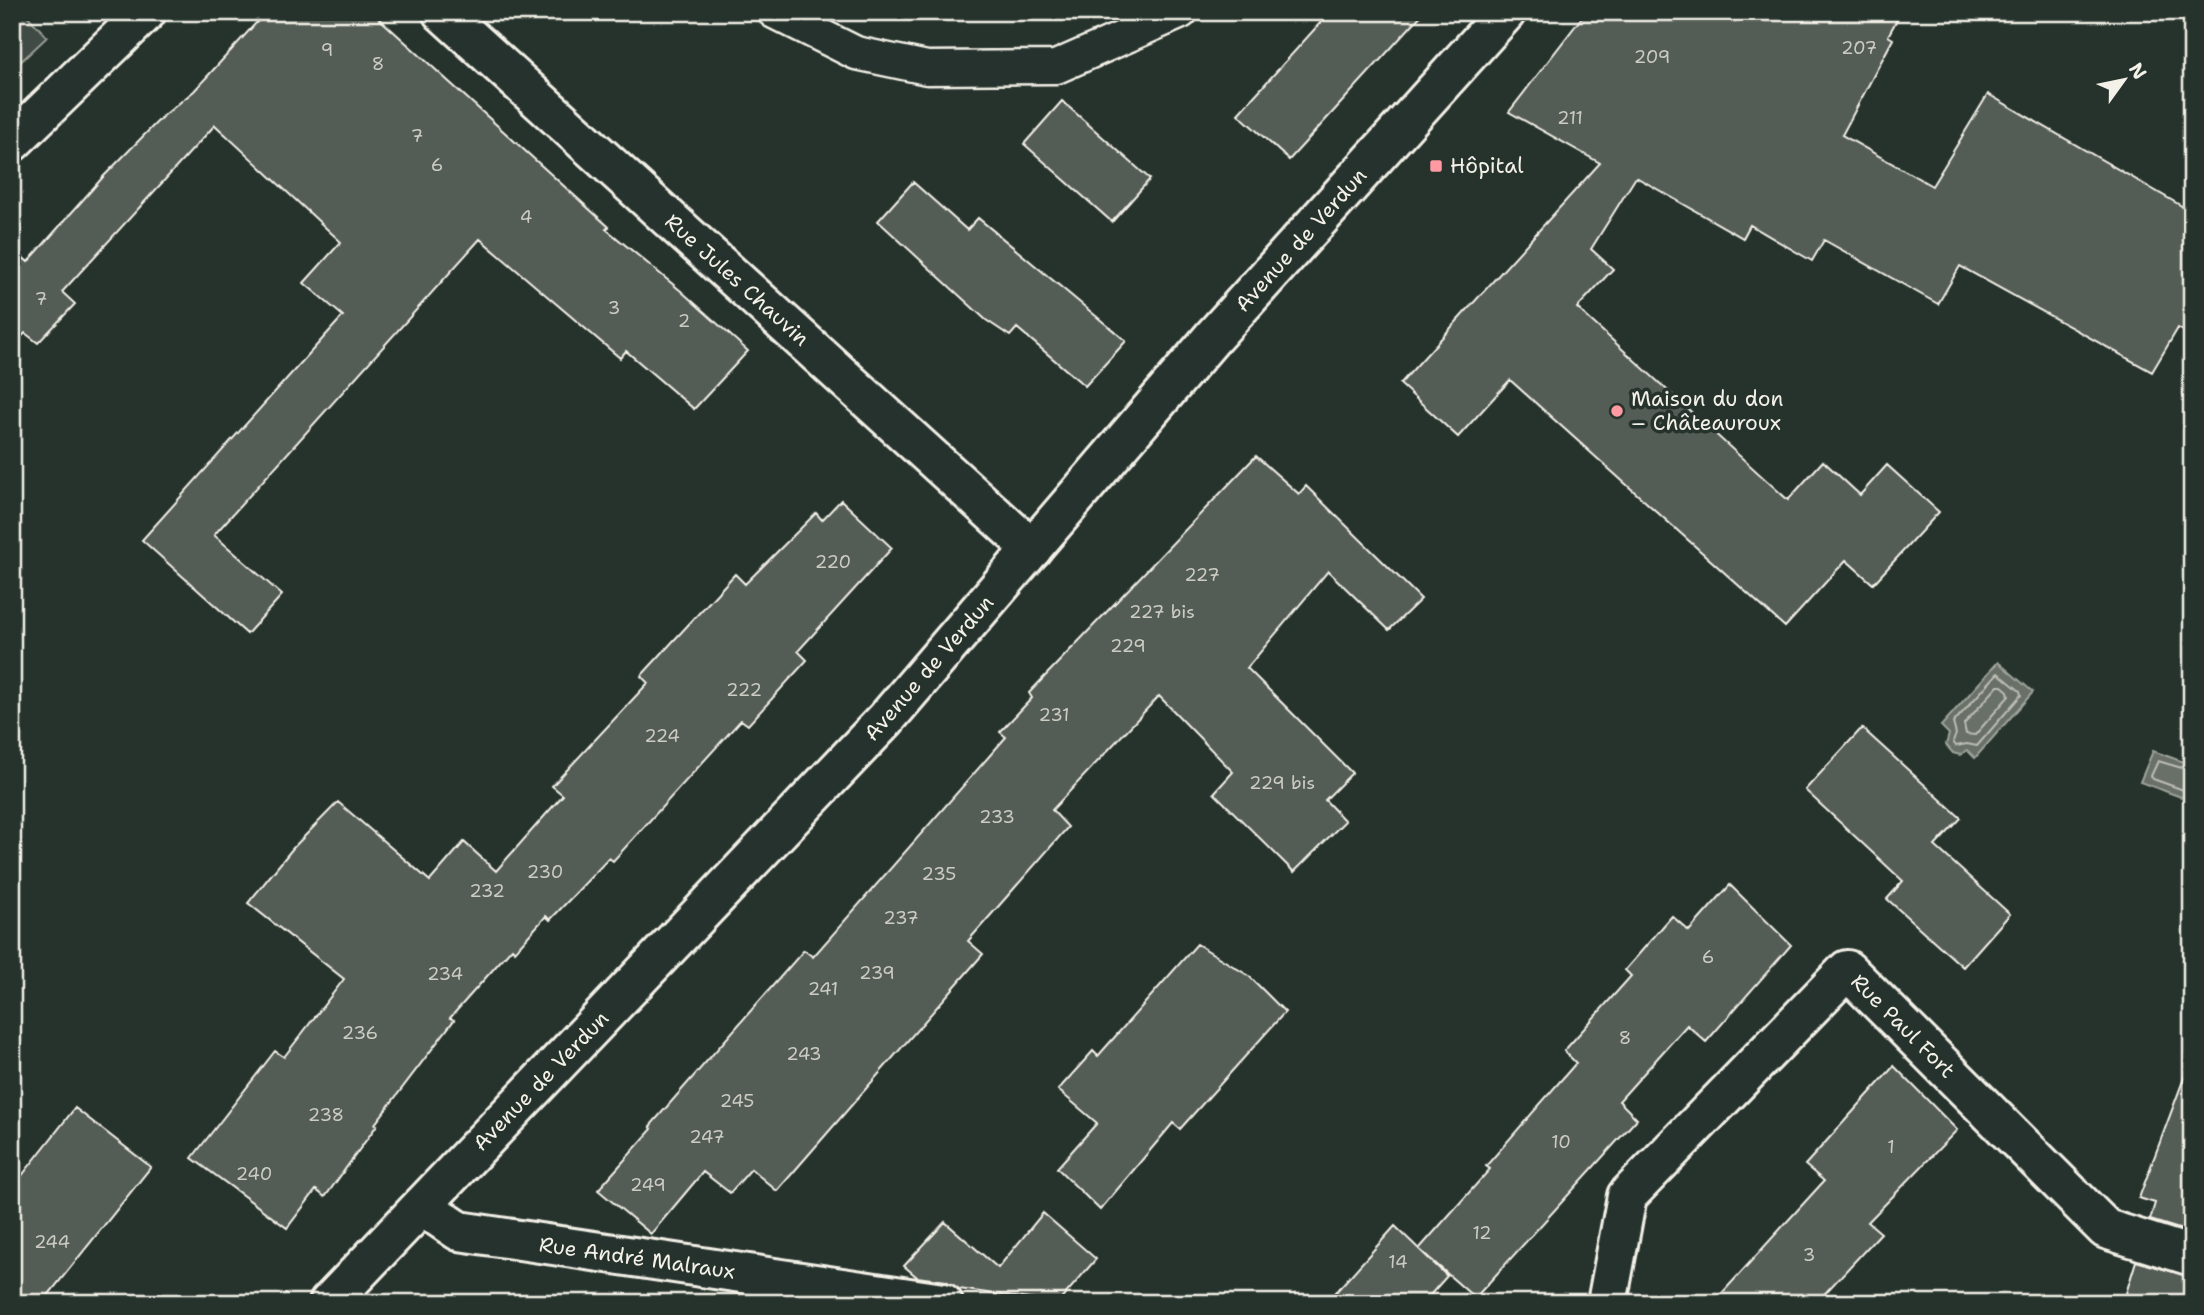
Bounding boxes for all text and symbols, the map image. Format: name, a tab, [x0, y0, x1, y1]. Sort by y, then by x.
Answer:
house number: 207	[1841, 36, 1877, 60]
house number: 9	[321, 38, 333, 62]
house number: 209	[1634, 45, 1670, 69]
north arrow	[2088, 46, 2158, 116]
house number: 8	[372, 52, 384, 76]
text: N	[2123, 58, 2152, 84]
house number: 211	[1557, 106, 1583, 130]
house number: 7	[411, 124, 423, 148]
place label: Hôpital	[1450, 152, 1524, 180]
house number: 6	[431, 153, 443, 177]
marker: Hôpital	[1428, 158, 1444, 174]
street label: Avenue de Verdun	[1229, 162, 1373, 318]
house number: 4	[520, 205, 532, 229]
street label: Rue Jules Chauvin	[659, 208, 815, 352]
house number: 7	[35, 287, 47, 311]
house number: 3	[608, 296, 620, 320]
house number: 2	[678, 309, 690, 333]
place label: Maison du don – Châteauroux	[1631, 385, 1783, 437]
marker: Maison du don – Châteauroux	[1609, 403, 1625, 419]
house number: 220	[815, 550, 851, 574]
house number: 227	[1184, 563, 1220, 587]
street label: Avenue de Verdun	[858, 589, 1000, 747]
house number: 227 bis	[1129, 600, 1195, 624]
house number: 229	[1110, 634, 1146, 658]
house number: 222	[726, 678, 762, 702]
house number: 231	[1039, 703, 1069, 727]
house number: 224	[644, 724, 680, 748]
house number: 229 bis	[1249, 771, 1315, 795]
house number: 233	[979, 805, 1015, 829]
house number: 230	[527, 860, 563, 884]
house number: 235	[922, 862, 956, 886]
house number: 232	[469, 879, 505, 903]
house number: 237	[883, 906, 919, 930]
house number: 6	[1702, 945, 1714, 969]
house number: 239	[859, 961, 895, 985]
house number: 234	[427, 962, 463, 986]
street label: Rue Paul Fort	[1845, 968, 1961, 1084]
house number: 241	[808, 977, 838, 1001]
street label: Avenue de Verdun	[467, 1005, 615, 1157]
house number: 236	[342, 1021, 378, 1045]
house number: 8	[1619, 1026, 1631, 1050]
house number: 243	[786, 1042, 822, 1066]
house number: 245	[720, 1089, 754, 1113]
house number: 238	[308, 1103, 344, 1127]
house number: 247	[689, 1125, 725, 1149]
house number: 10	[1551, 1130, 1571, 1154]
house number: 1	[1887, 1135, 1895, 1159]
house number: 240	[236, 1162, 272, 1186]
house number: 249	[630, 1173, 666, 1197]
house number: 12	[1472, 1221, 1492, 1245]
house number: 244	[34, 1230, 70, 1254]
street label: Rue André Malraux	[537, 1230, 737, 1286]
house number: 3	[1803, 1243, 1815, 1267]
house number: 14	[1388, 1250, 1408, 1274]

